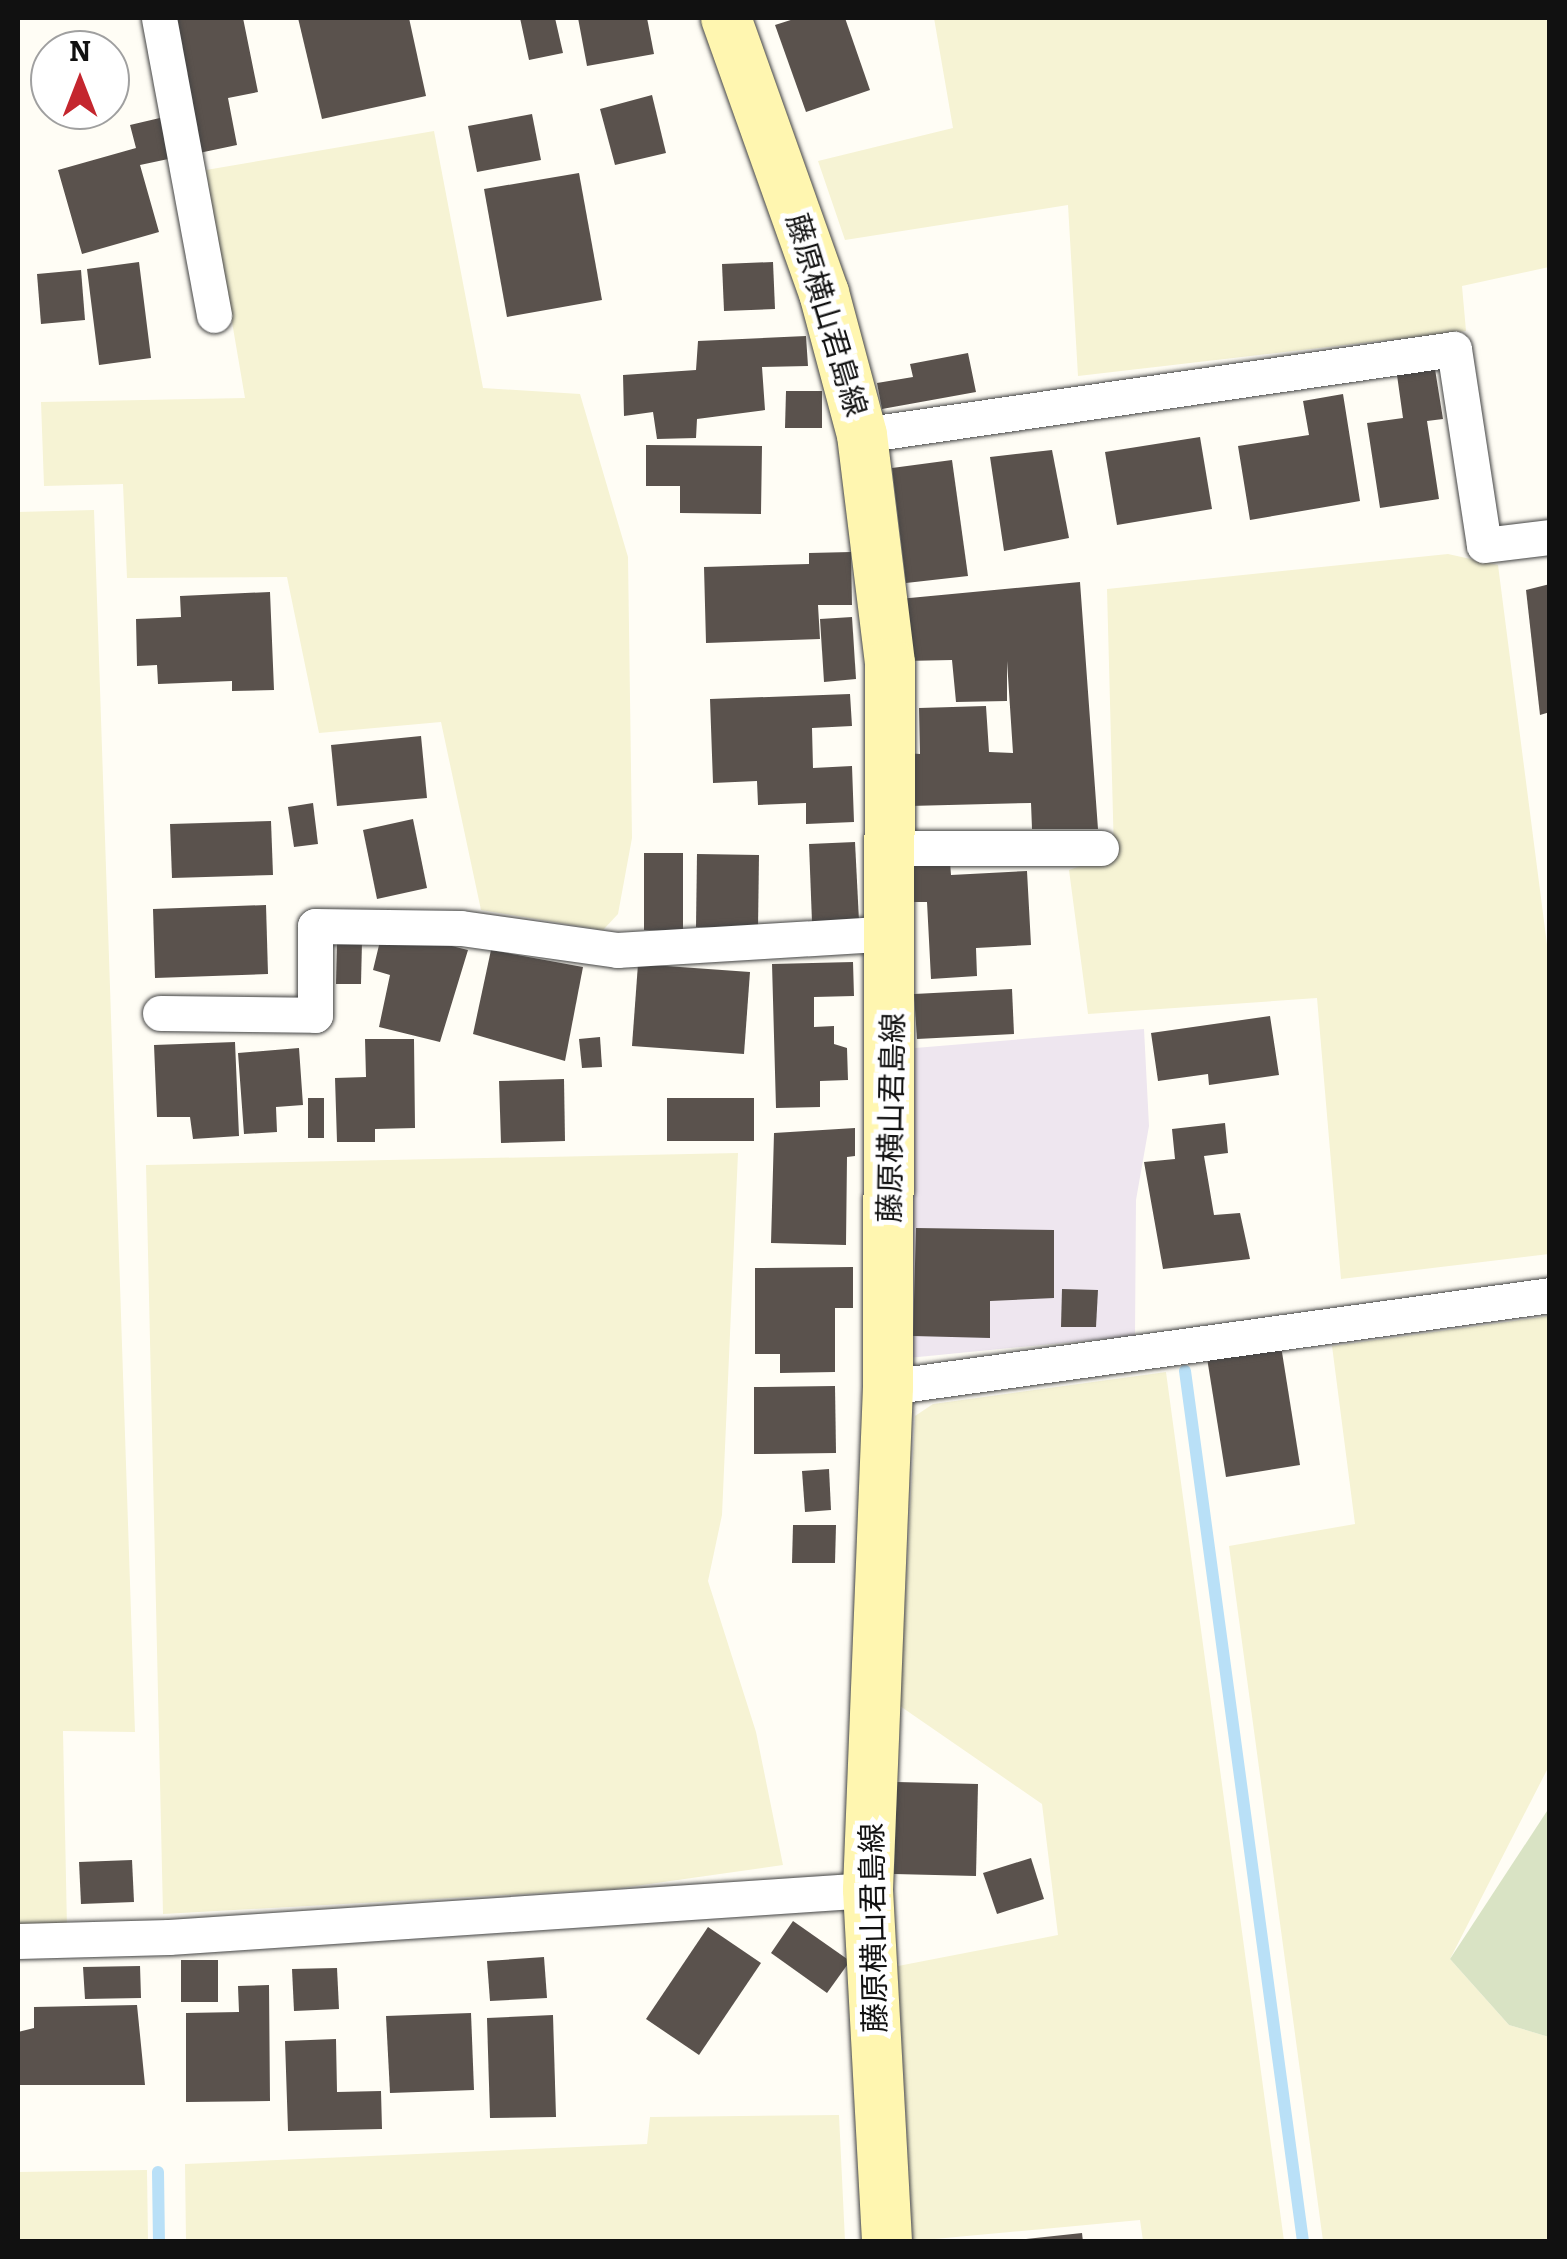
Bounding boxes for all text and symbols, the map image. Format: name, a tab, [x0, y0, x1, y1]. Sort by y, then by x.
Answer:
north arrow	[30, 30, 130, 130]
text: N	[69, 35, 91, 68]
street label: 藤原横山君島線	[778, 209, 874, 421]
street label: 藤原横山君島線	[872, 1013, 912, 1223]
street label: 藤原横山君島線	[854, 1823, 894, 2033]

